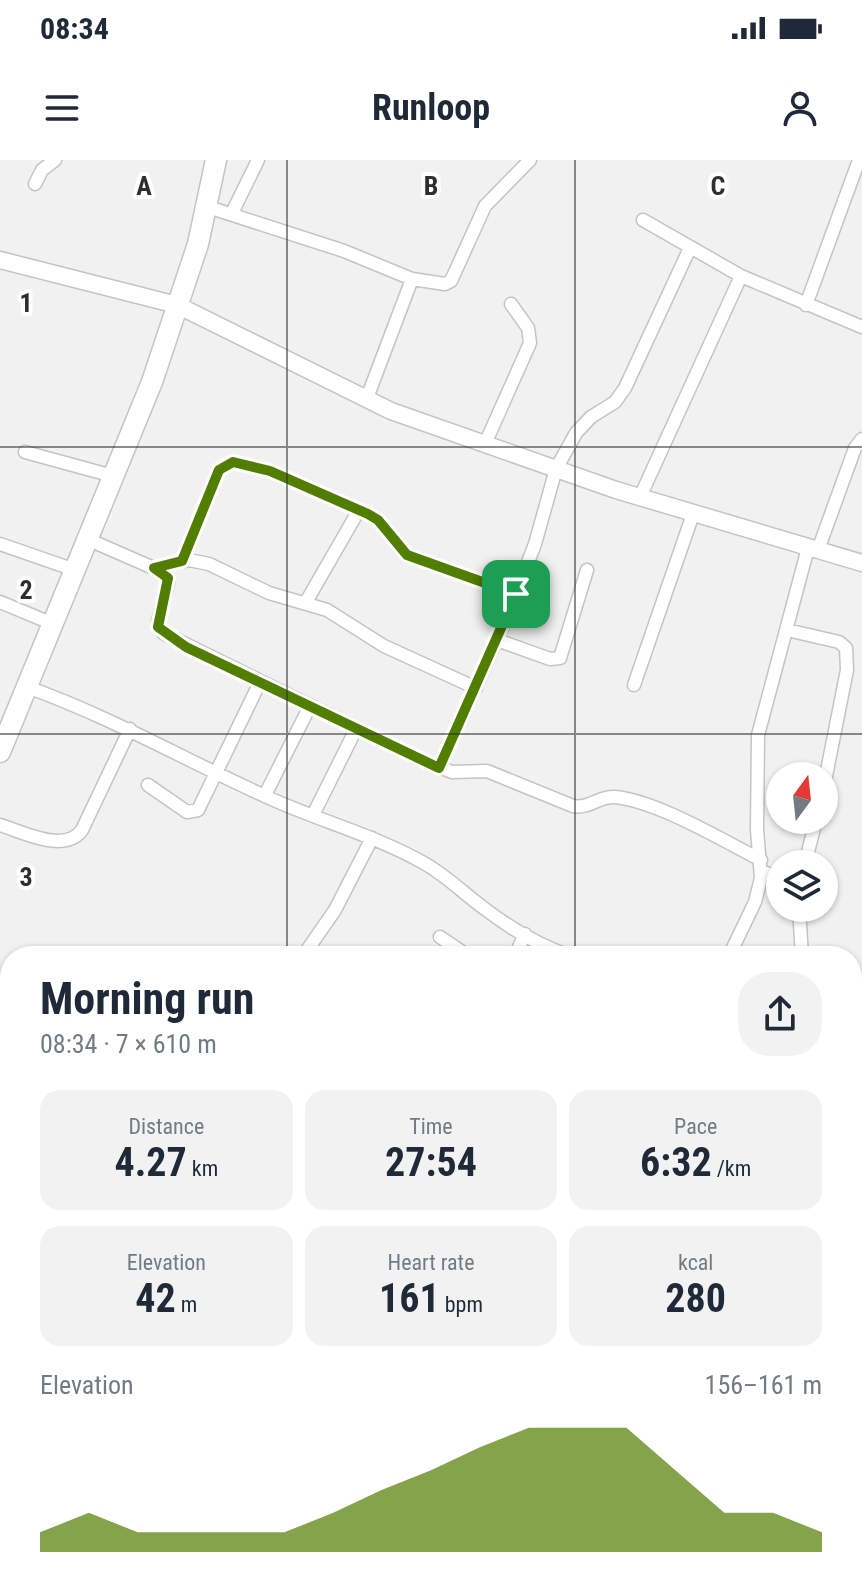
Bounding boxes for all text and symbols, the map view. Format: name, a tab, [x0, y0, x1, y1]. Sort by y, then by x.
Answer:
text: 08:34	[40, 11, 109, 46]
icon: menu	[40, 86, 84, 130]
icon: person	[778, 86, 822, 130]
text: Runloop	[372, 87, 490, 129]
text: A	[136, 171, 152, 201]
text: B	[424, 171, 438, 201]
text: C	[711, 171, 726, 201]
text: 1	[19, 288, 33, 318]
pin	[482, 560, 550, 628]
icon: arrive	[494, 572, 538, 616]
text: 2	[19, 575, 33, 605]
north arrow	[766, 762, 838, 834]
map controls	[766, 762, 838, 922]
button: layers	[766, 850, 838, 922]
text: 3	[19, 862, 33, 892]
button: share	[738, 972, 822, 1056]
text: Morning run	[40, 973, 254, 1025]
text: 08:34 · 7 × 610 m	[40, 1029, 217, 1059]
text: Distance	[128, 1114, 204, 1139]
text: Time	[409, 1114, 453, 1139]
text: Pace	[674, 1114, 717, 1139]
text: 4.27	[114, 1139, 187, 1186]
text: 27:54	[385, 1139, 477, 1186]
text: 6:32	[640, 1139, 712, 1186]
text: km	[187, 1156, 218, 1181]
text: /km	[712, 1156, 751, 1181]
text: Elevation	[127, 1250, 206, 1275]
text: Heart rate	[388, 1250, 474, 1275]
text: kcal	[678, 1250, 713, 1275]
text: 42	[135, 1275, 176, 1322]
text: 161	[379, 1275, 440, 1322]
text: 280	[665, 1275, 726, 1322]
text: m	[176, 1292, 197, 1317]
text: bpm	[440, 1292, 483, 1317]
text: Elevation	[40, 1370, 134, 1400]
text: 156–161 m	[705, 1370, 822, 1400]

